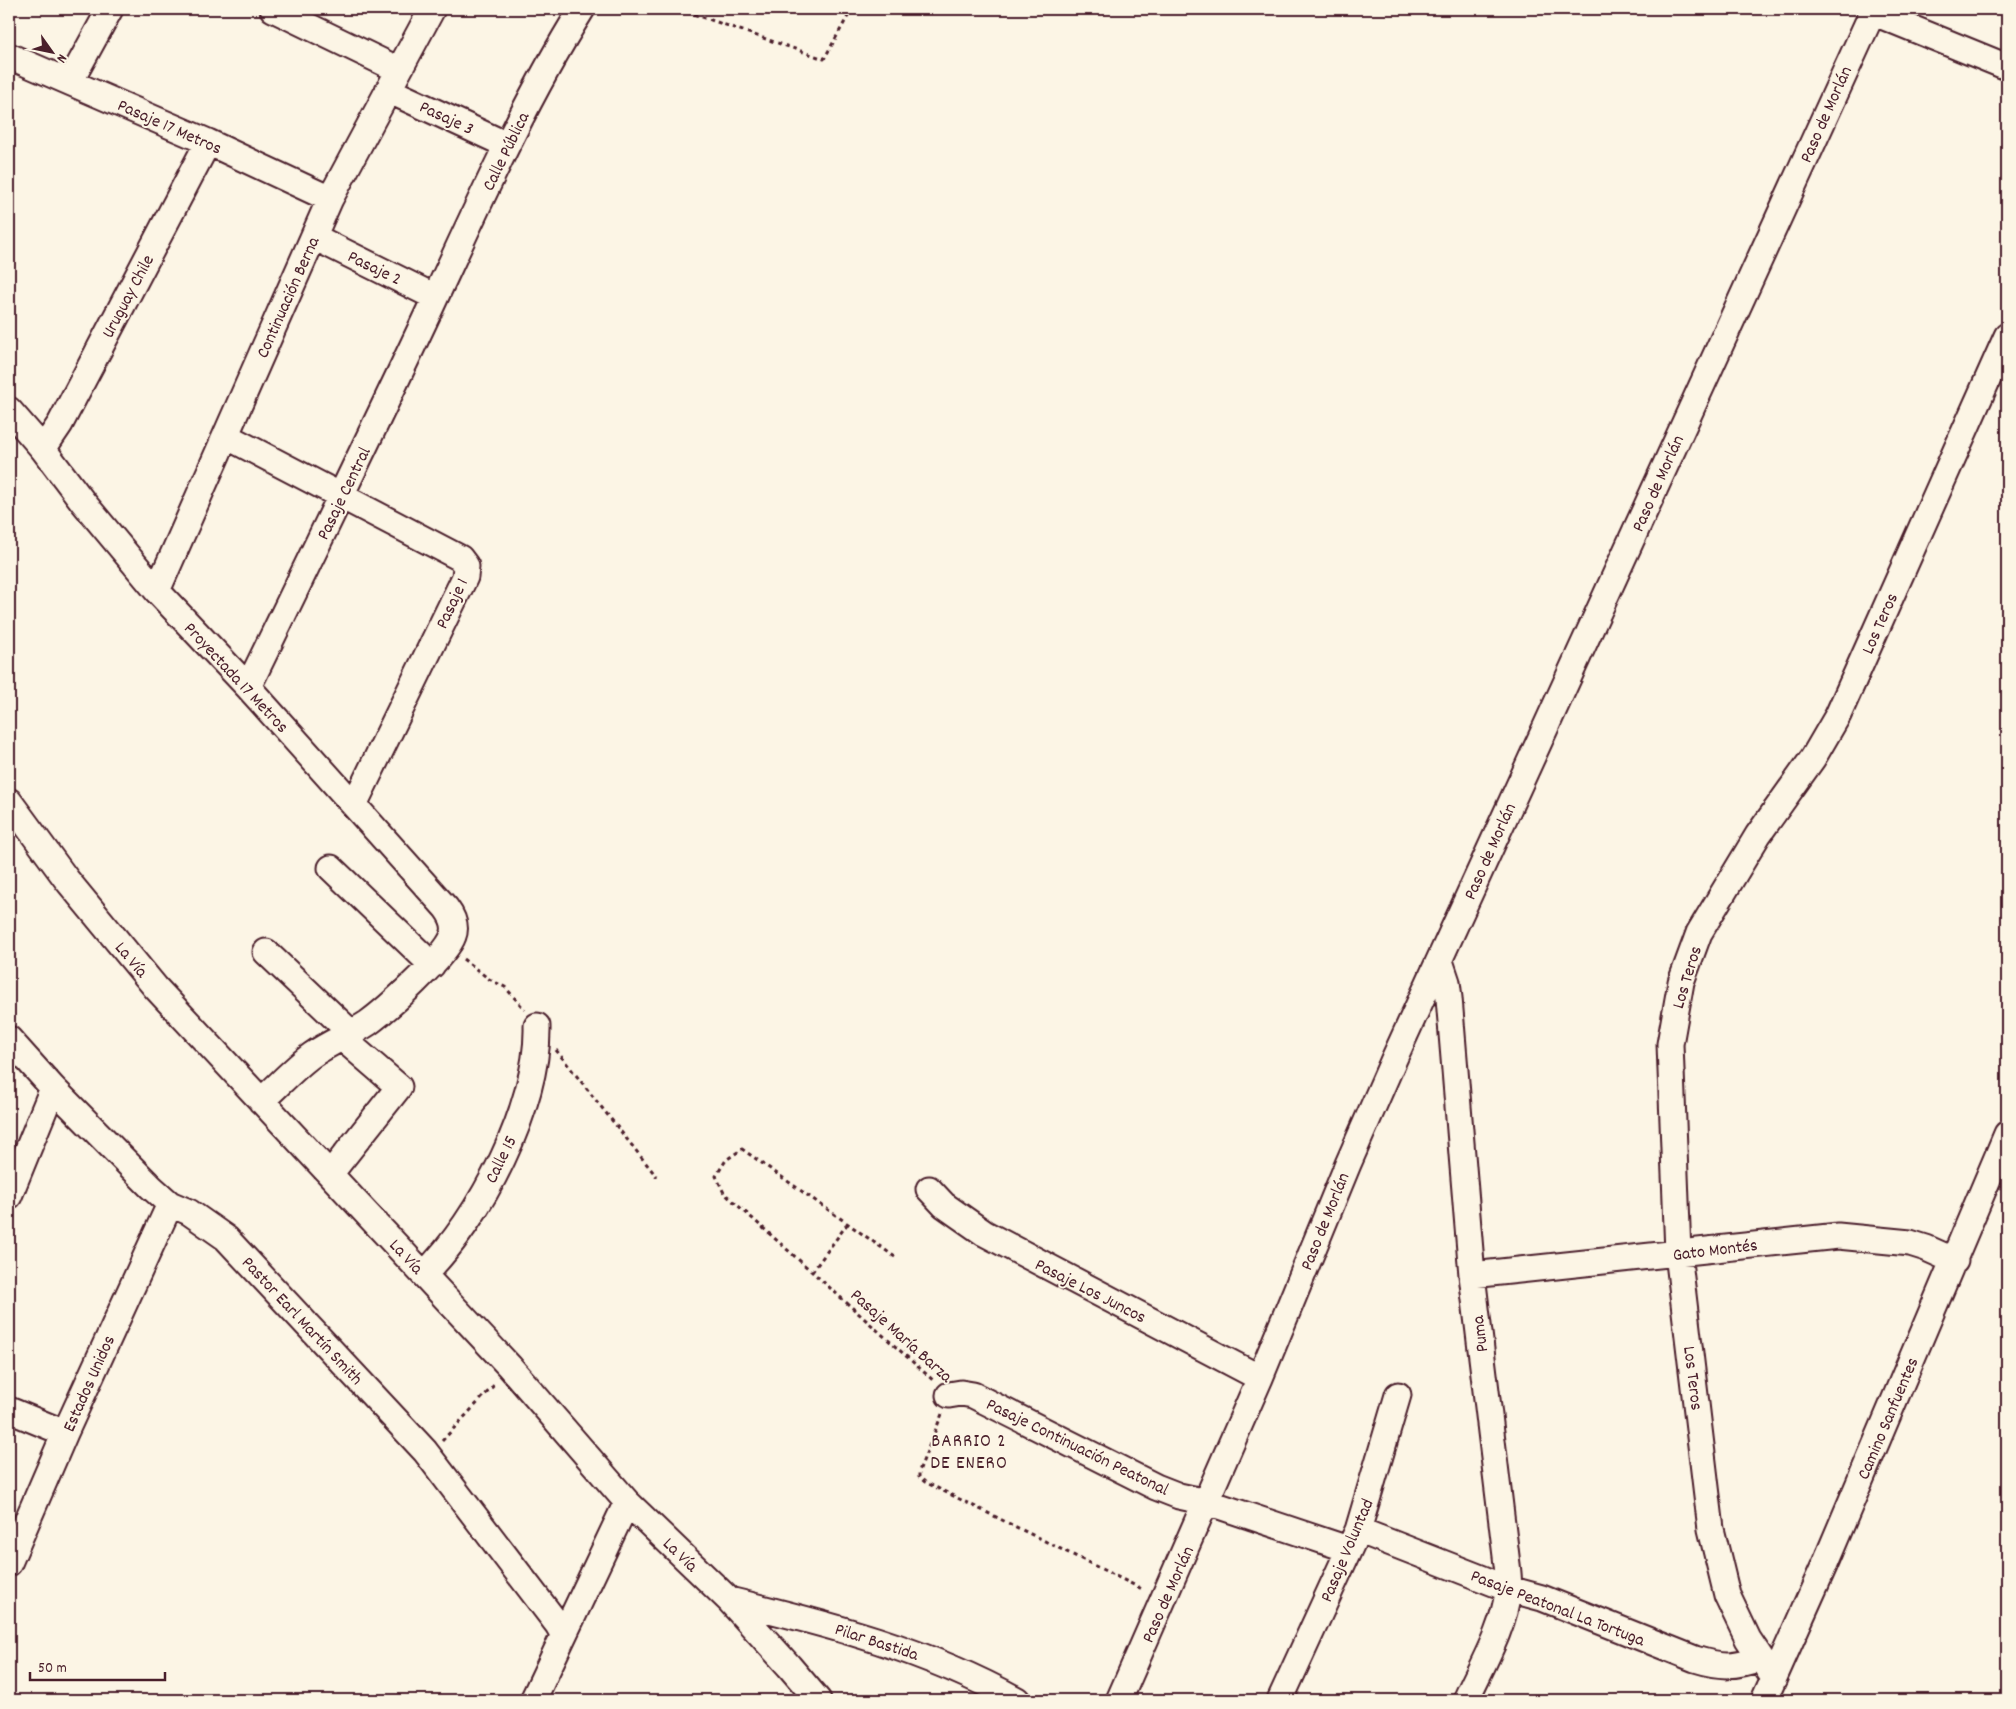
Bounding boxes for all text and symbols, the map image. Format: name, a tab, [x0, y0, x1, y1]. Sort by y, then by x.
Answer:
north arrow	[28, 28, 78, 78]
text: N	[51, 50, 71, 66]
street label: Paso de Morlán	[1795, 63, 1860, 167]
street label: Pasaje 17 Metros	[113, 94, 225, 162]
street label: Pasaje 3	[415, 96, 477, 143]
street label: Calle Pública	[477, 108, 537, 196]
street label: Continuación Berna	[251, 233, 327, 363]
street label: Pasaje 2	[343, 245, 405, 293]
street label: Uruguay Chile	[97, 251, 162, 343]
street label: Paso de Morlán	[1627, 432, 1692, 536]
street label: Pasaje Central	[312, 443, 379, 545]
street label: Pasaje 1	[431, 575, 476, 634]
street label: Los Teros	[1857, 589, 1906, 659]
street label: Proyectada 17 Metros	[177, 618, 293, 740]
street label: Paso de Morlán	[1459, 800, 1524, 904]
street label: La Vía	[108, 937, 153, 985]
street label: Los Teros	[1667, 943, 1710, 1012]
street label: Calle 15	[480, 1132, 524, 1188]
street label: Paso de Morlán	[1295, 1169, 1357, 1275]
street label: La Vía	[382, 1234, 428, 1281]
street label: Gato Montés	[1672, 1234, 1759, 1269]
street label: Pastor Earl Martín Smith	[235, 1252, 368, 1392]
street label: Pasaje Los Juncos	[1030, 1253, 1150, 1331]
street label: Pasaje María Barza	[844, 1284, 957, 1390]
street label: Puma	[1467, 1313, 1496, 1353]
street label: Estados Unidos	[58, 1332, 123, 1436]
street label: Los Teros	[1675, 1345, 1708, 1412]
street label: Camino Sanfuentes	[1852, 1354, 1926, 1484]
street label: Pasaje Continuación Peatonal	[981, 1393, 1173, 1504]
district label: BARRIO 2 DE ENERO	[930, 1429, 1008, 1478]
street label: Pasaje Voluntad	[1315, 1495, 1381, 1606]
street label: La Vía	[656, 1533, 703, 1579]
street label: Paso de Morlán	[1137, 1543, 1202, 1647]
street label: Pasaje Peatonal La Tortuga	[1466, 1565, 1648, 1654]
street label: Pilar Bastida	[831, 1618, 922, 1669]
scale bar	[30, 1649, 165, 1681]
text: 50 m	[38, 1658, 67, 1680]

